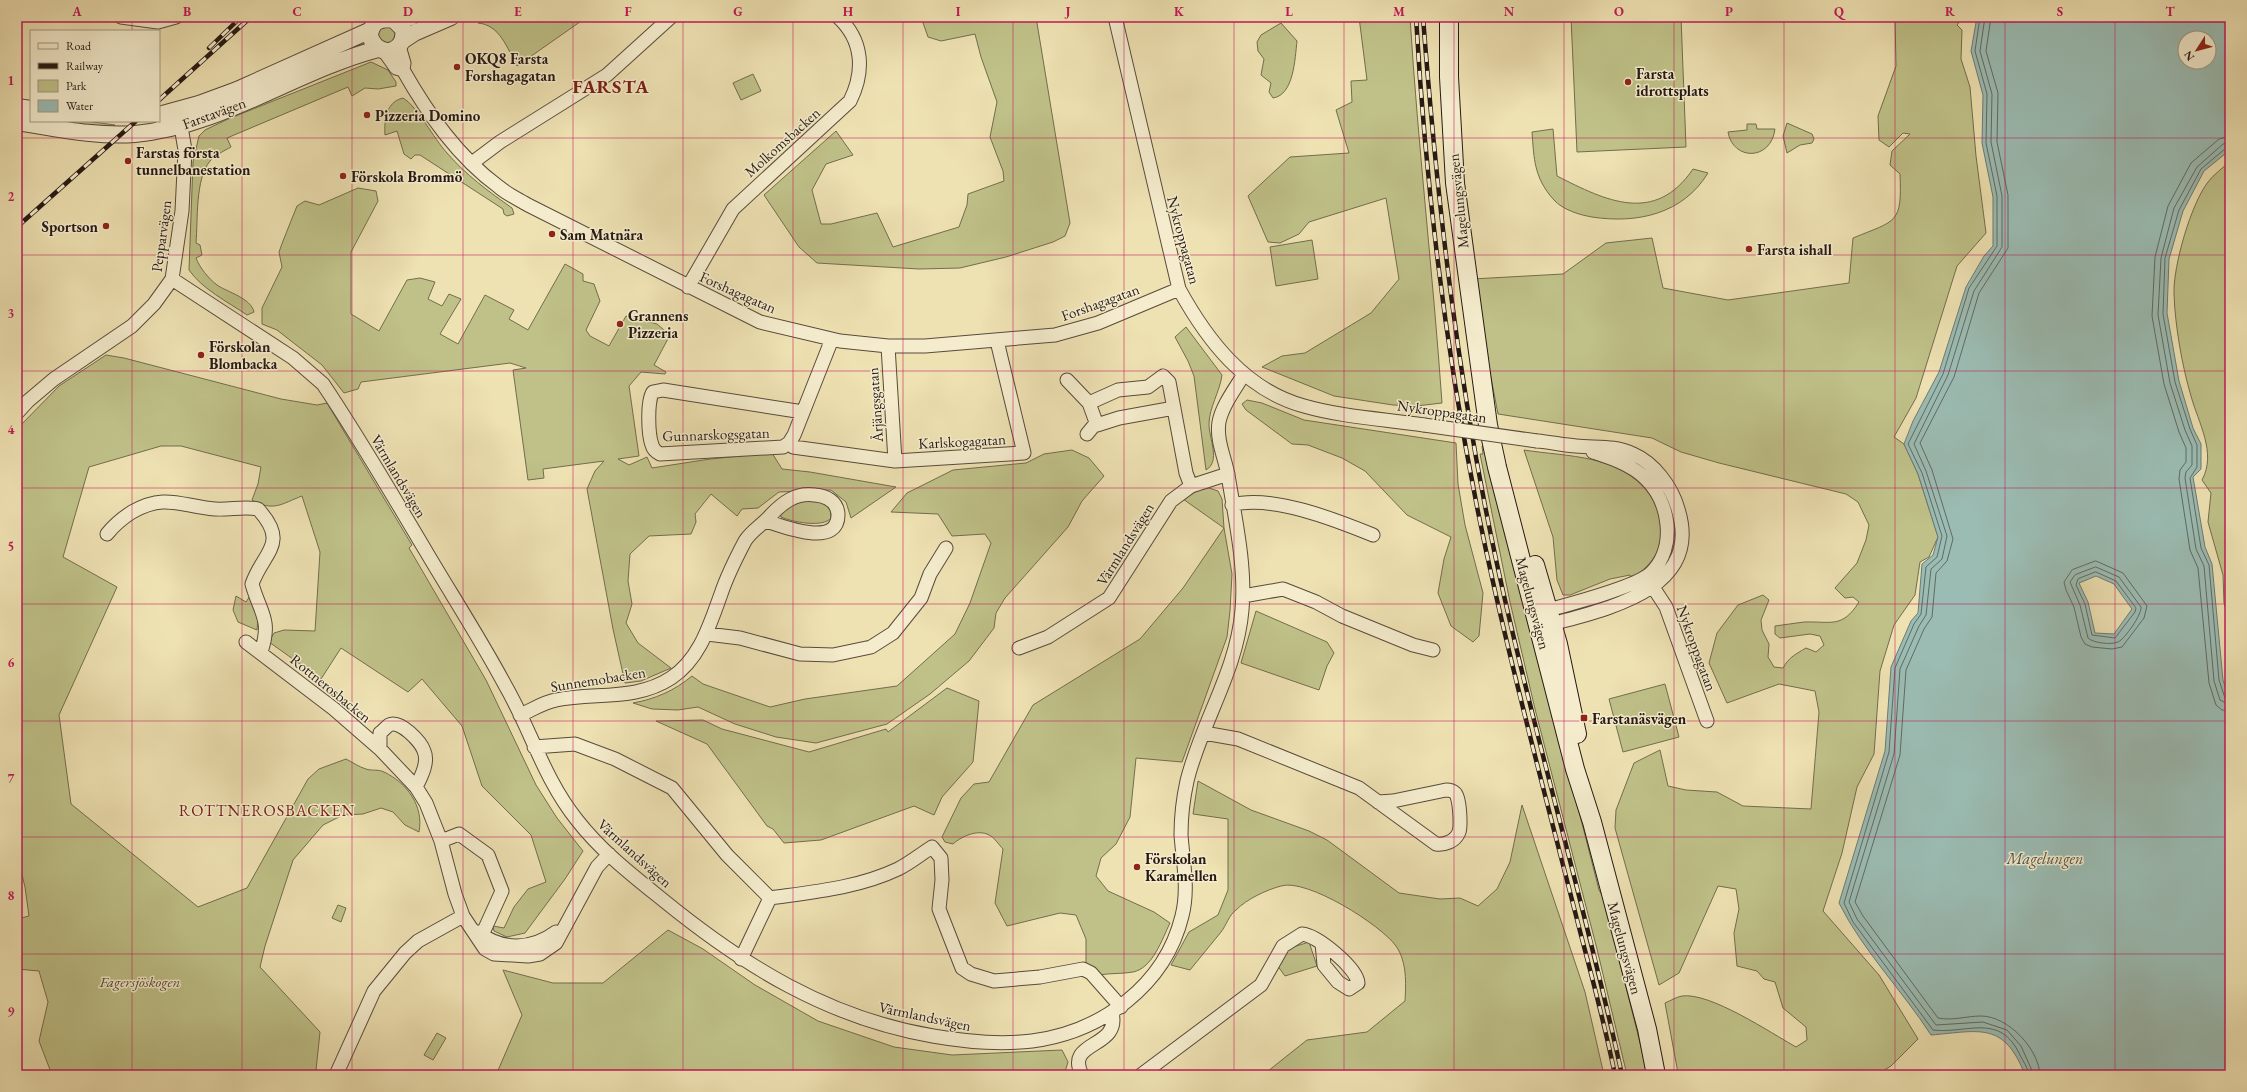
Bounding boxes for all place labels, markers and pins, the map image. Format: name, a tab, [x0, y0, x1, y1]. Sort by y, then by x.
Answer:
place label: OKQ8 Farsta Forshagagatan	[465, 49, 556, 85]
marker: OKQ8 Farsta Forshagagatan	[452, 62, 462, 72]
place label: Farsta idrottsplats	[1636, 64, 1709, 100]
marker: Farsta idrottsplats	[1623, 77, 1633, 87]
place label: Pizzeria Domino	[375, 106, 481, 125]
marker: Pizzeria Domino	[362, 110, 372, 120]
place label: Farstas första tunnelbanestation	[136, 143, 251, 179]
marker: Farstas första tunnelbanestation	[123, 156, 133, 166]
place label: Förskola Brommö	[351, 167, 463, 186]
marker: Förskola Brommö	[338, 171, 348, 181]
place label: Sportson	[42, 217, 99, 236]
marker: Sportson	[101, 221, 111, 231]
place label: Sam Matnära	[560, 225, 644, 244]
marker: Sam Matnära	[547, 229, 557, 239]
place label: Farsta ishall	[1757, 240, 1833, 259]
marker: Farsta ishall	[1744, 244, 1754, 254]
place label: Grannens Pizzeria	[628, 306, 689, 342]
marker: Grannens Pizzeria	[615, 319, 625, 329]
place label: Förskolan Blombacka	[209, 337, 278, 373]
marker: Förskolan Blombacka	[196, 350, 206, 360]
place label: Farstanäsvägen	[1592, 709, 1687, 728]
marker: Farstanäsvägen	[1579, 713, 1589, 723]
place label: Förskolan Karamellen	[1145, 849, 1218, 885]
marker: Förskolan Karamellen	[1132, 862, 1142, 872]

